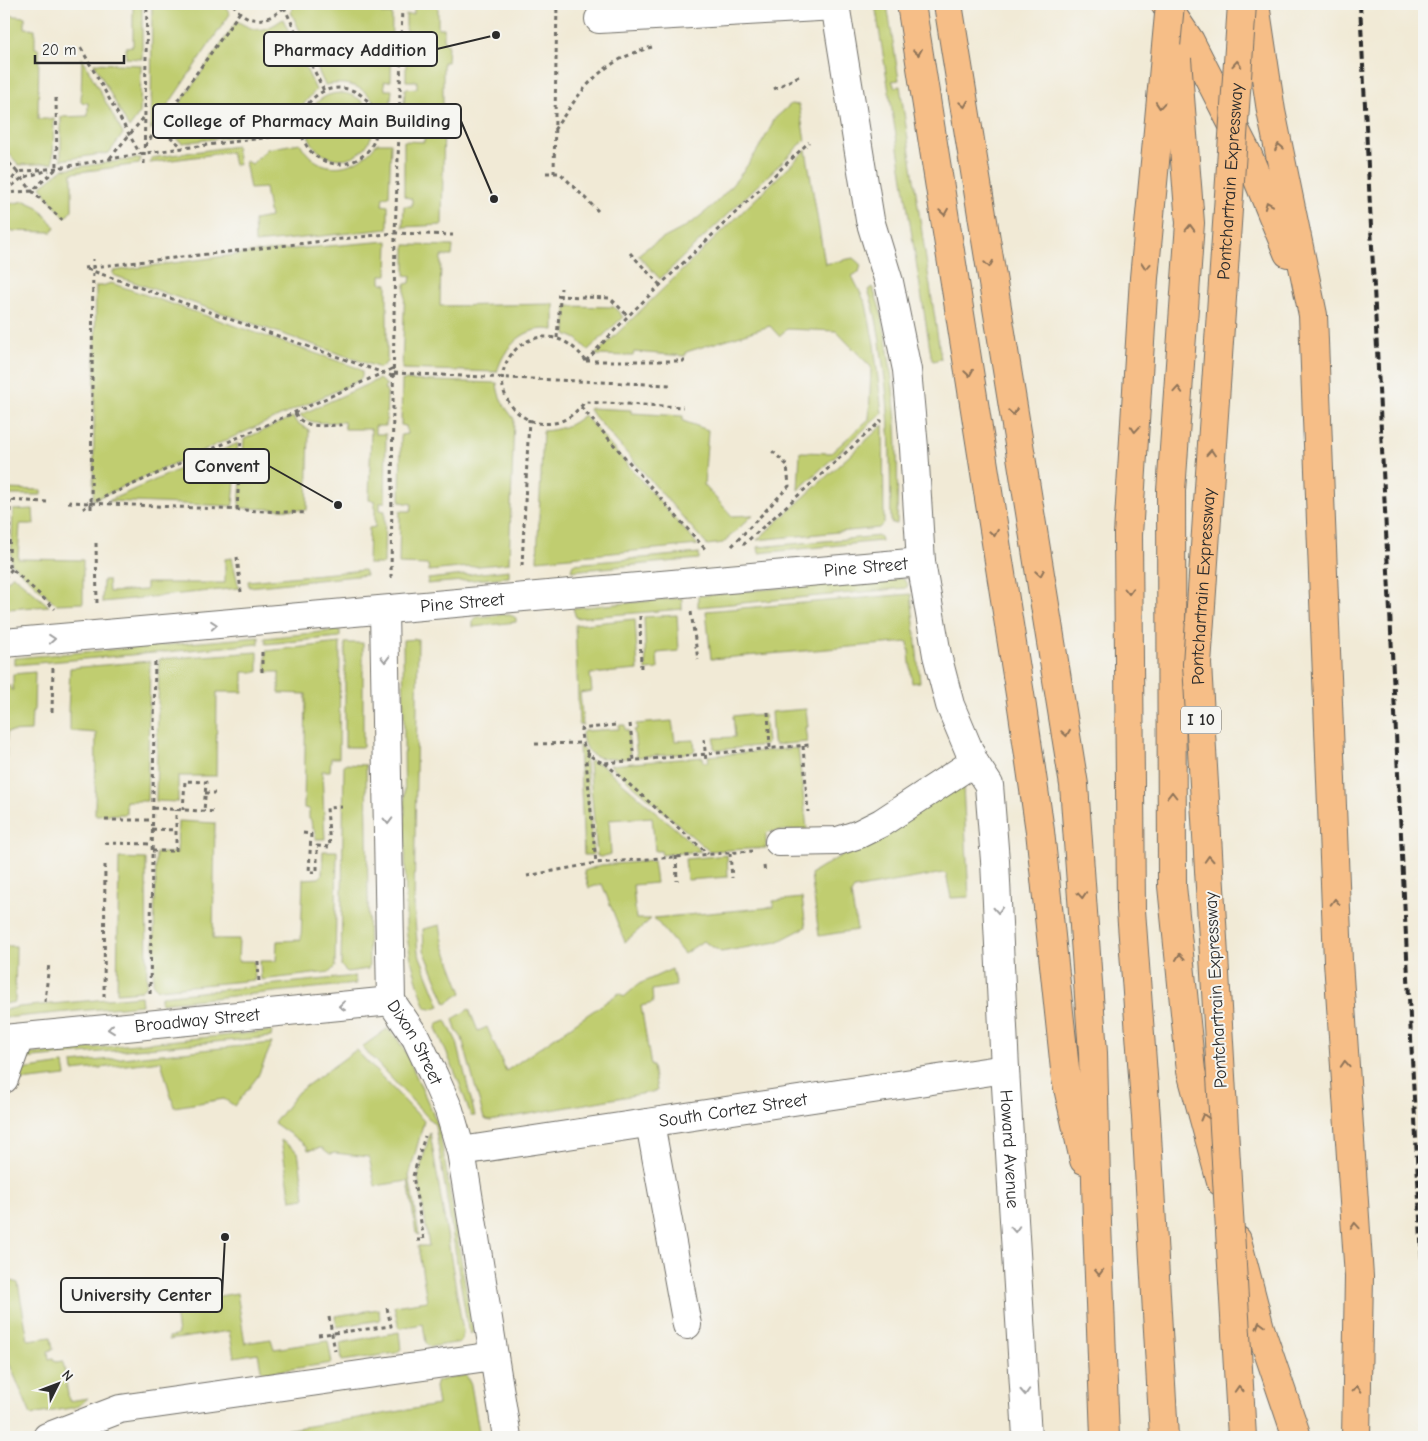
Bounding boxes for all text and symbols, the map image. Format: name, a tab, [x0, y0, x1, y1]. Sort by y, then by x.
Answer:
scale bar	[35, 32, 124, 64]
callout: Pharmacy Addition	[264, 32, 437, 66]
text: Pharmacy Addition	[274, 39, 426, 61]
text: 20 m	[42, 41, 76, 59]
one-way arrow	[913, 48, 923, 56]
one-way arrow	[1232, 59, 1243, 67]
street label: Pontchartrain Expressway	[1213, 81, 1247, 281]
one-way arrow	[958, 99, 968, 108]
one-way arrow	[1155, 101, 1166, 109]
callout: College of Pharmacy Main Building	[153, 104, 461, 138]
text: College of Pharmacy Main Building	[163, 110, 451, 132]
one-way arrow	[1274, 143, 1285, 152]
one-way arrow	[1264, 201, 1274, 210]
one-way arrow	[938, 208, 948, 217]
one-way arrow	[1184, 224, 1195, 232]
one-way arrow	[984, 260, 994, 269]
one-way arrow	[1140, 263, 1151, 271]
one-way arrow	[963, 369, 974, 377]
one-way arrow	[1172, 386, 1183, 394]
one-way arrow	[1008, 408, 1018, 417]
one-way arrow	[1129, 425, 1140, 433]
one-way arrow	[1206, 448, 1217, 456]
callout: Convent	[184, 449, 269, 483]
text: Convent	[194, 455, 260, 477]
street label: Pontchartrain Expressway	[1186, 486, 1220, 685]
one-way arrow	[989, 529, 999, 538]
street label: Pine Street	[823, 553, 909, 581]
one-way arrow	[1035, 568, 1045, 577]
street label: Pine Street	[419, 588, 506, 617]
one-way arrow	[1124, 588, 1134, 595]
one-way arrow	[210, 620, 218, 631]
one-way arrow	[49, 634, 57, 645]
one-way arrow	[380, 656, 390, 663]
road number: I 10	[1181, 706, 1221, 734]
one-way arrow	[1060, 729, 1070, 738]
one-way arrow	[1167, 790, 1177, 798]
one-way arrow	[382, 818, 393, 826]
one-way arrow	[1203, 855, 1214, 863]
street label: Pontchartrain Expressway	[1200, 890, 1232, 1089]
one-way arrow	[1076, 891, 1087, 899]
one-way arrow	[1330, 897, 1341, 905]
one-way arrow	[992, 906, 1003, 914]
one-way arrow	[1174, 952, 1185, 960]
street label: Dixon Street	[383, 996, 447, 1089]
one-way arrow	[338, 1000, 346, 1011]
street label: Broadway Street	[134, 1003, 261, 1037]
one-way arrow	[106, 1023, 114, 1034]
one-way arrow	[1339, 1060, 1350, 1068]
street label: South Cortez Street	[657, 1088, 809, 1132]
street label: Howard Avenue	[996, 1089, 1024, 1209]
one-way arrow	[1199, 1113, 1209, 1122]
one-way arrow	[1350, 1222, 1361, 1230]
one-way arrow	[1009, 1226, 1020, 1234]
one-way arrow	[1094, 1268, 1104, 1276]
callout: University Center	[61, 1278, 222, 1312]
text: University Center	[71, 1284, 212, 1306]
one-way arrow	[1255, 1321, 1265, 1329]
north arrow	[32, 1358, 82, 1408]
text: N	[58, 1367, 77, 1385]
one-way arrow	[1234, 1384, 1245, 1392]
one-way arrow	[1352, 1384, 1362, 1392]
one-way arrow	[1019, 1388, 1030, 1396]

